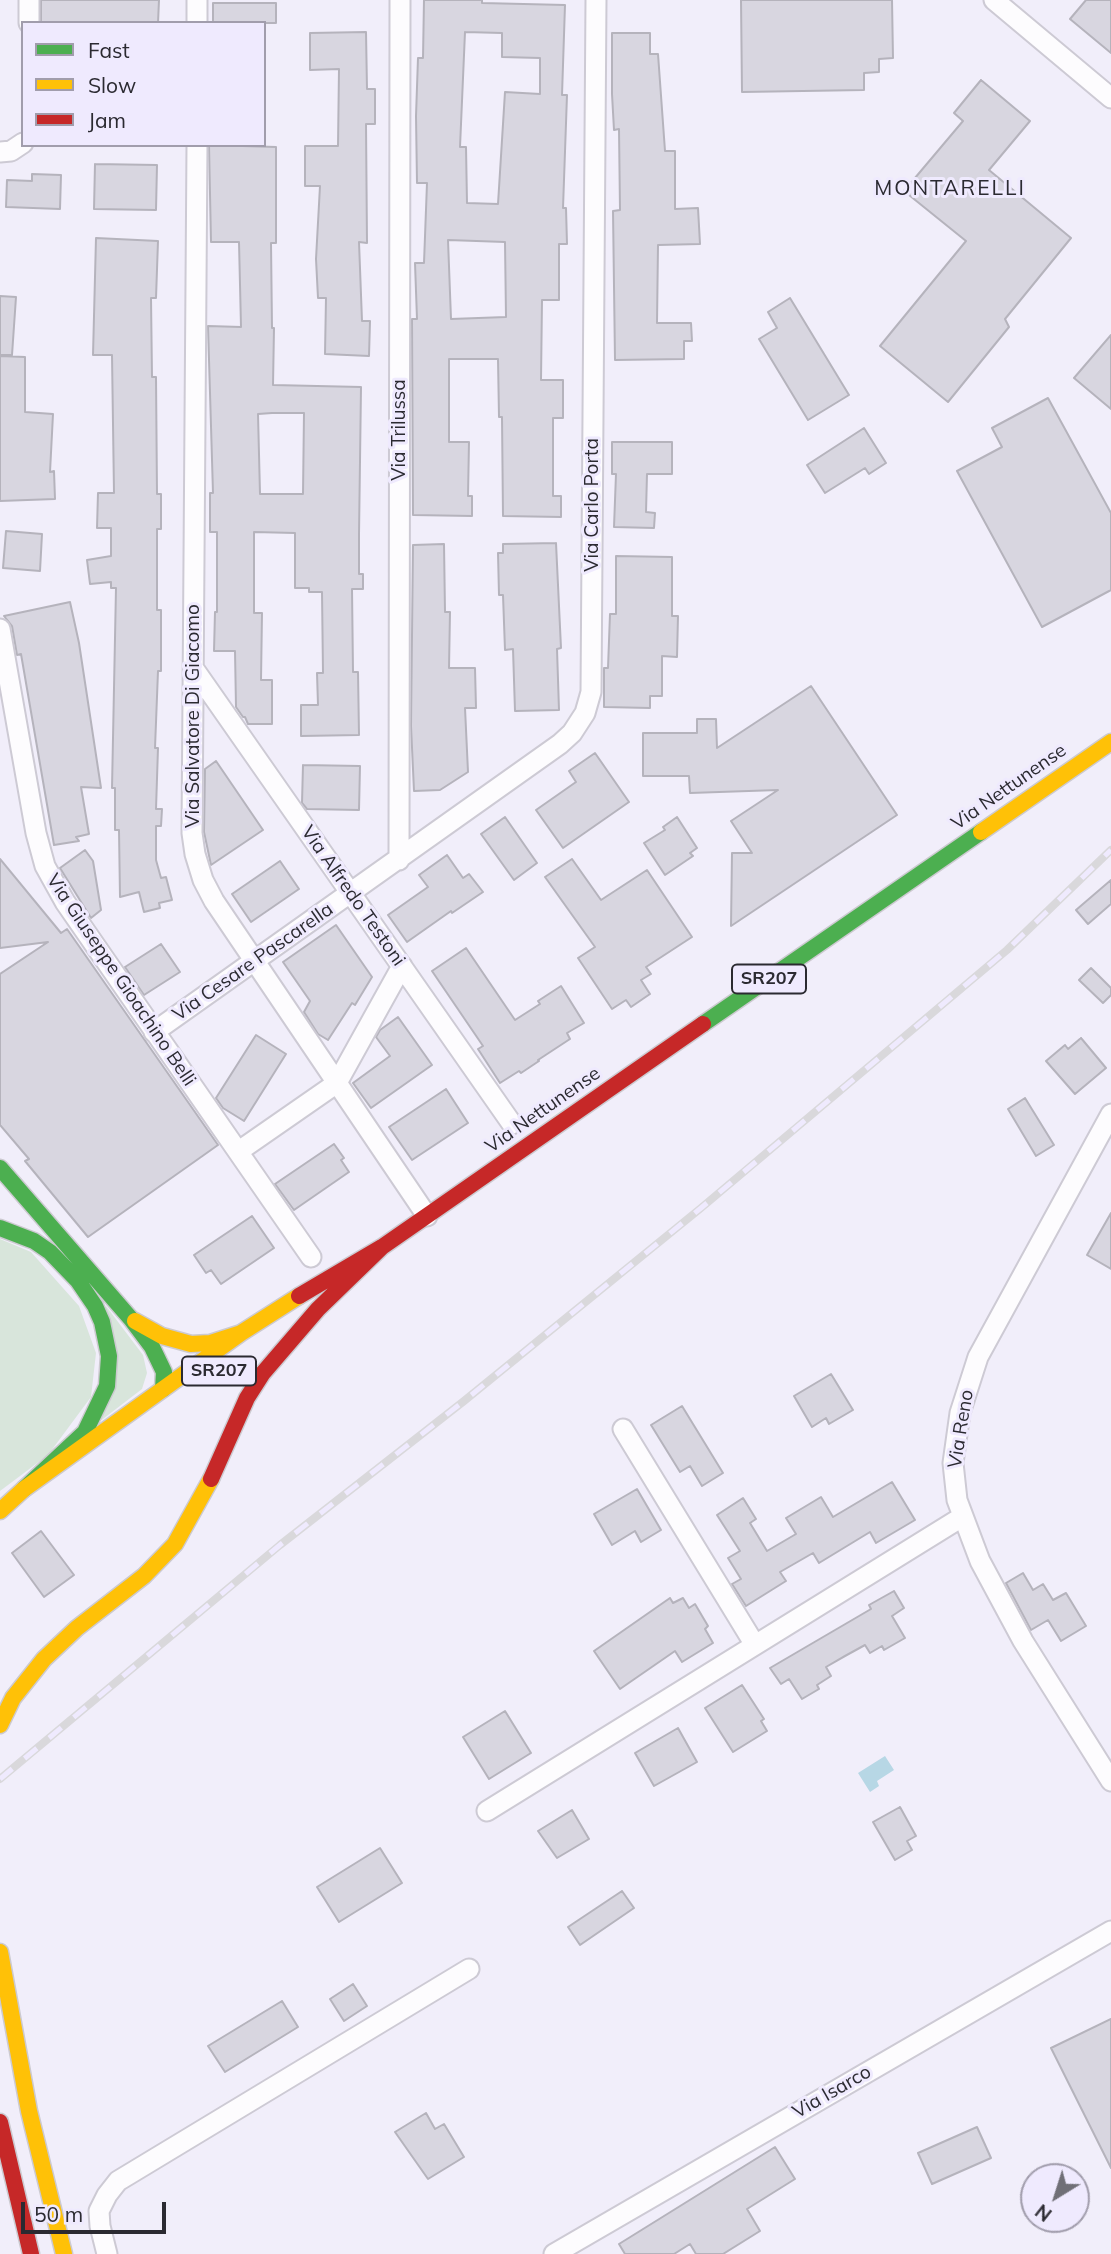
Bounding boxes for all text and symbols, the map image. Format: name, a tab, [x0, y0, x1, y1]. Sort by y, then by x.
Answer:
legend	[21, 21, 266, 147]
text: Fast	[88, 37, 130, 63]
text: Slow	[88, 72, 136, 98]
text: Jam	[88, 107, 126, 133]
district label: MONTARELLI	[875, 176, 1025, 202]
street label: Via Trilussa	[388, 379, 410, 481]
street label: Via Carlo Porta	[581, 438, 603, 572]
street label: Via Salvatore Di Giacomo	[182, 604, 204, 828]
street label: Via Nettunense	[947, 739, 1071, 835]
street label: Via Alfredo Testoni	[296, 821, 410, 971]
street label: Via Giuseppe Gioachino Belli	[41, 870, 201, 1090]
street label: Via Cesare Pascarella	[168, 898, 338, 1026]
road number: SR207	[732, 964, 806, 994]
street label: Via Nettunense	[481, 1062, 605, 1158]
road number: SR207	[182, 1356, 256, 1386]
street label: Via Reno	[944, 1388, 978, 1470]
street label: Via Isarco	[789, 2060, 875, 2124]
north arrow	[1020, 2163, 1090, 2233]
scale bar	[24, 2188, 170, 2232]
text: N	[1030, 2199, 1056, 2227]
text: 50 m	[34, 2201, 83, 2227]

